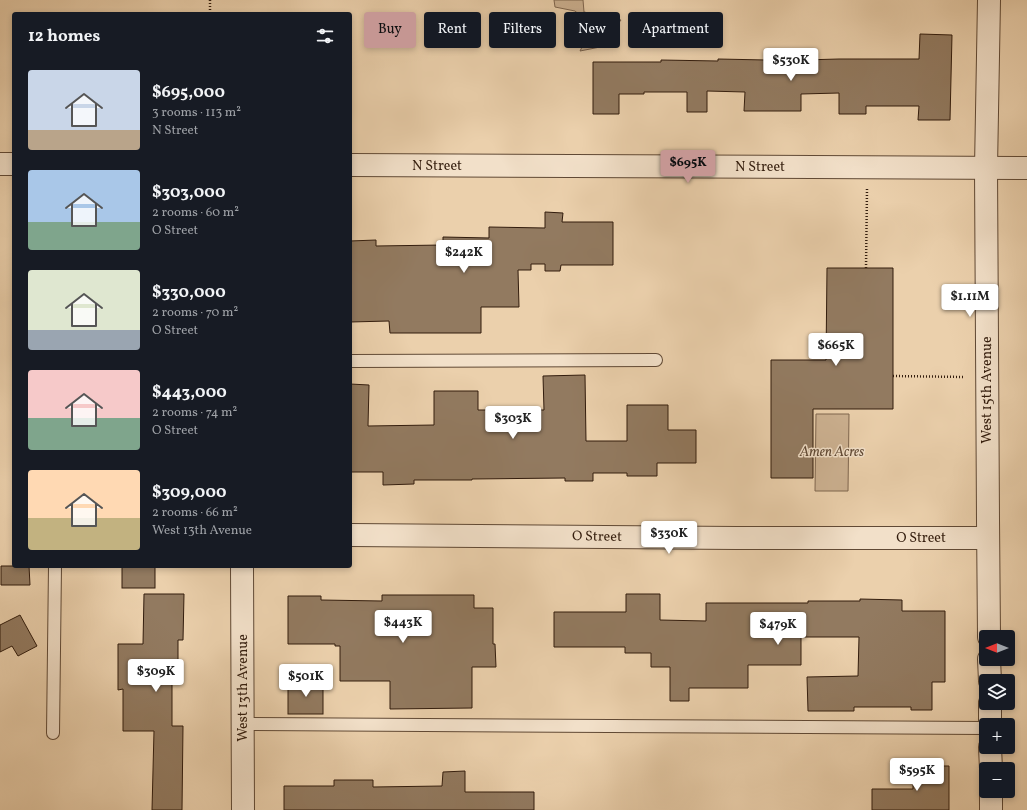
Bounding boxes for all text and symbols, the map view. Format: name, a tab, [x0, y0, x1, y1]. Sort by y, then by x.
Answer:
chip: Buy	[364, 12, 416, 48]
chip: Rent	[424, 12, 481, 48]
chip: Filters	[489, 12, 556, 48]
chip: New	[564, 12, 620, 48]
chip: Apartment	[628, 12, 723, 48]
text: 12 homes	[28, 25, 100, 48]
icon: filters	[314, 25, 336, 47]
pin: $530K	[763, 48, 819, 82]
text: $530K	[772, 52, 810, 70]
text: $695,000	[152, 81, 225, 104]
icon: home	[60, 86, 108, 134]
text: 3 rooms · 113 m²	[152, 104, 241, 122]
text: N Street	[152, 122, 198, 140]
pin: $695K	[660, 150, 716, 184]
text: $695K	[669, 154, 707, 172]
street label: N Street	[412, 157, 462, 176]
street label: N Street	[735, 158, 785, 177]
text: $303,000	[152, 181, 225, 204]
icon: home	[60, 186, 108, 234]
text: 2 rooms · 60 m²	[152, 204, 239, 222]
text: O Street	[152, 222, 198, 240]
pin: $242K	[436, 240, 492, 274]
text: $242K	[445, 244, 483, 262]
text: $330,000	[152, 281, 226, 304]
pin: $1.11M	[937, 284, 1003, 318]
icon: home	[60, 286, 108, 334]
text: $1.11M	[950, 288, 990, 306]
text: 2 rooms · 70 m²	[152, 304, 238, 322]
text: O Street	[152, 322, 198, 340]
pin: $665K	[808, 333, 864, 367]
street label: West 15th Avenue	[978, 336, 997, 444]
text: $665K	[817, 337, 855, 355]
text: $443,000	[152, 381, 227, 404]
icon: home	[60, 386, 108, 434]
text: 2 rooms · 74 m²	[152, 404, 237, 422]
pin: $303K	[485, 406, 541, 440]
text: $303K	[494, 410, 532, 428]
text: O Street	[152, 422, 198, 440]
park label: Amen Acres	[799, 443, 864, 462]
text: $309,000	[152, 481, 227, 504]
icon: home	[60, 486, 108, 534]
text: 2 rooms · 66 m²	[152, 504, 238, 522]
pin: $330K	[641, 521, 697, 555]
text: West 13th Avenue	[152, 522, 252, 540]
text: $330K	[650, 525, 688, 543]
street label: O Street	[572, 527, 622, 547]
street label: O Street	[896, 529, 946, 548]
pin: $443K	[375, 610, 431, 644]
pin: $479K	[750, 612, 806, 646]
text: $443K	[384, 614, 422, 632]
text: $479K	[759, 616, 797, 634]
north arrow	[979, 630, 1015, 666]
map controls	[979, 630, 1015, 798]
street label: West 13th Avenue	[234, 634, 253, 742]
pin: $309K	[128, 659, 184, 693]
text: $309K	[137, 663, 175, 681]
pin: $501K	[278, 664, 334, 698]
text: $501K	[288, 668, 324, 686]
button: layers	[979, 674, 1015, 710]
button: +	[979, 718, 1015, 754]
pin: $595K	[889, 758, 945, 792]
text: $595K	[899, 762, 935, 780]
button: −	[979, 762, 1015, 798]

